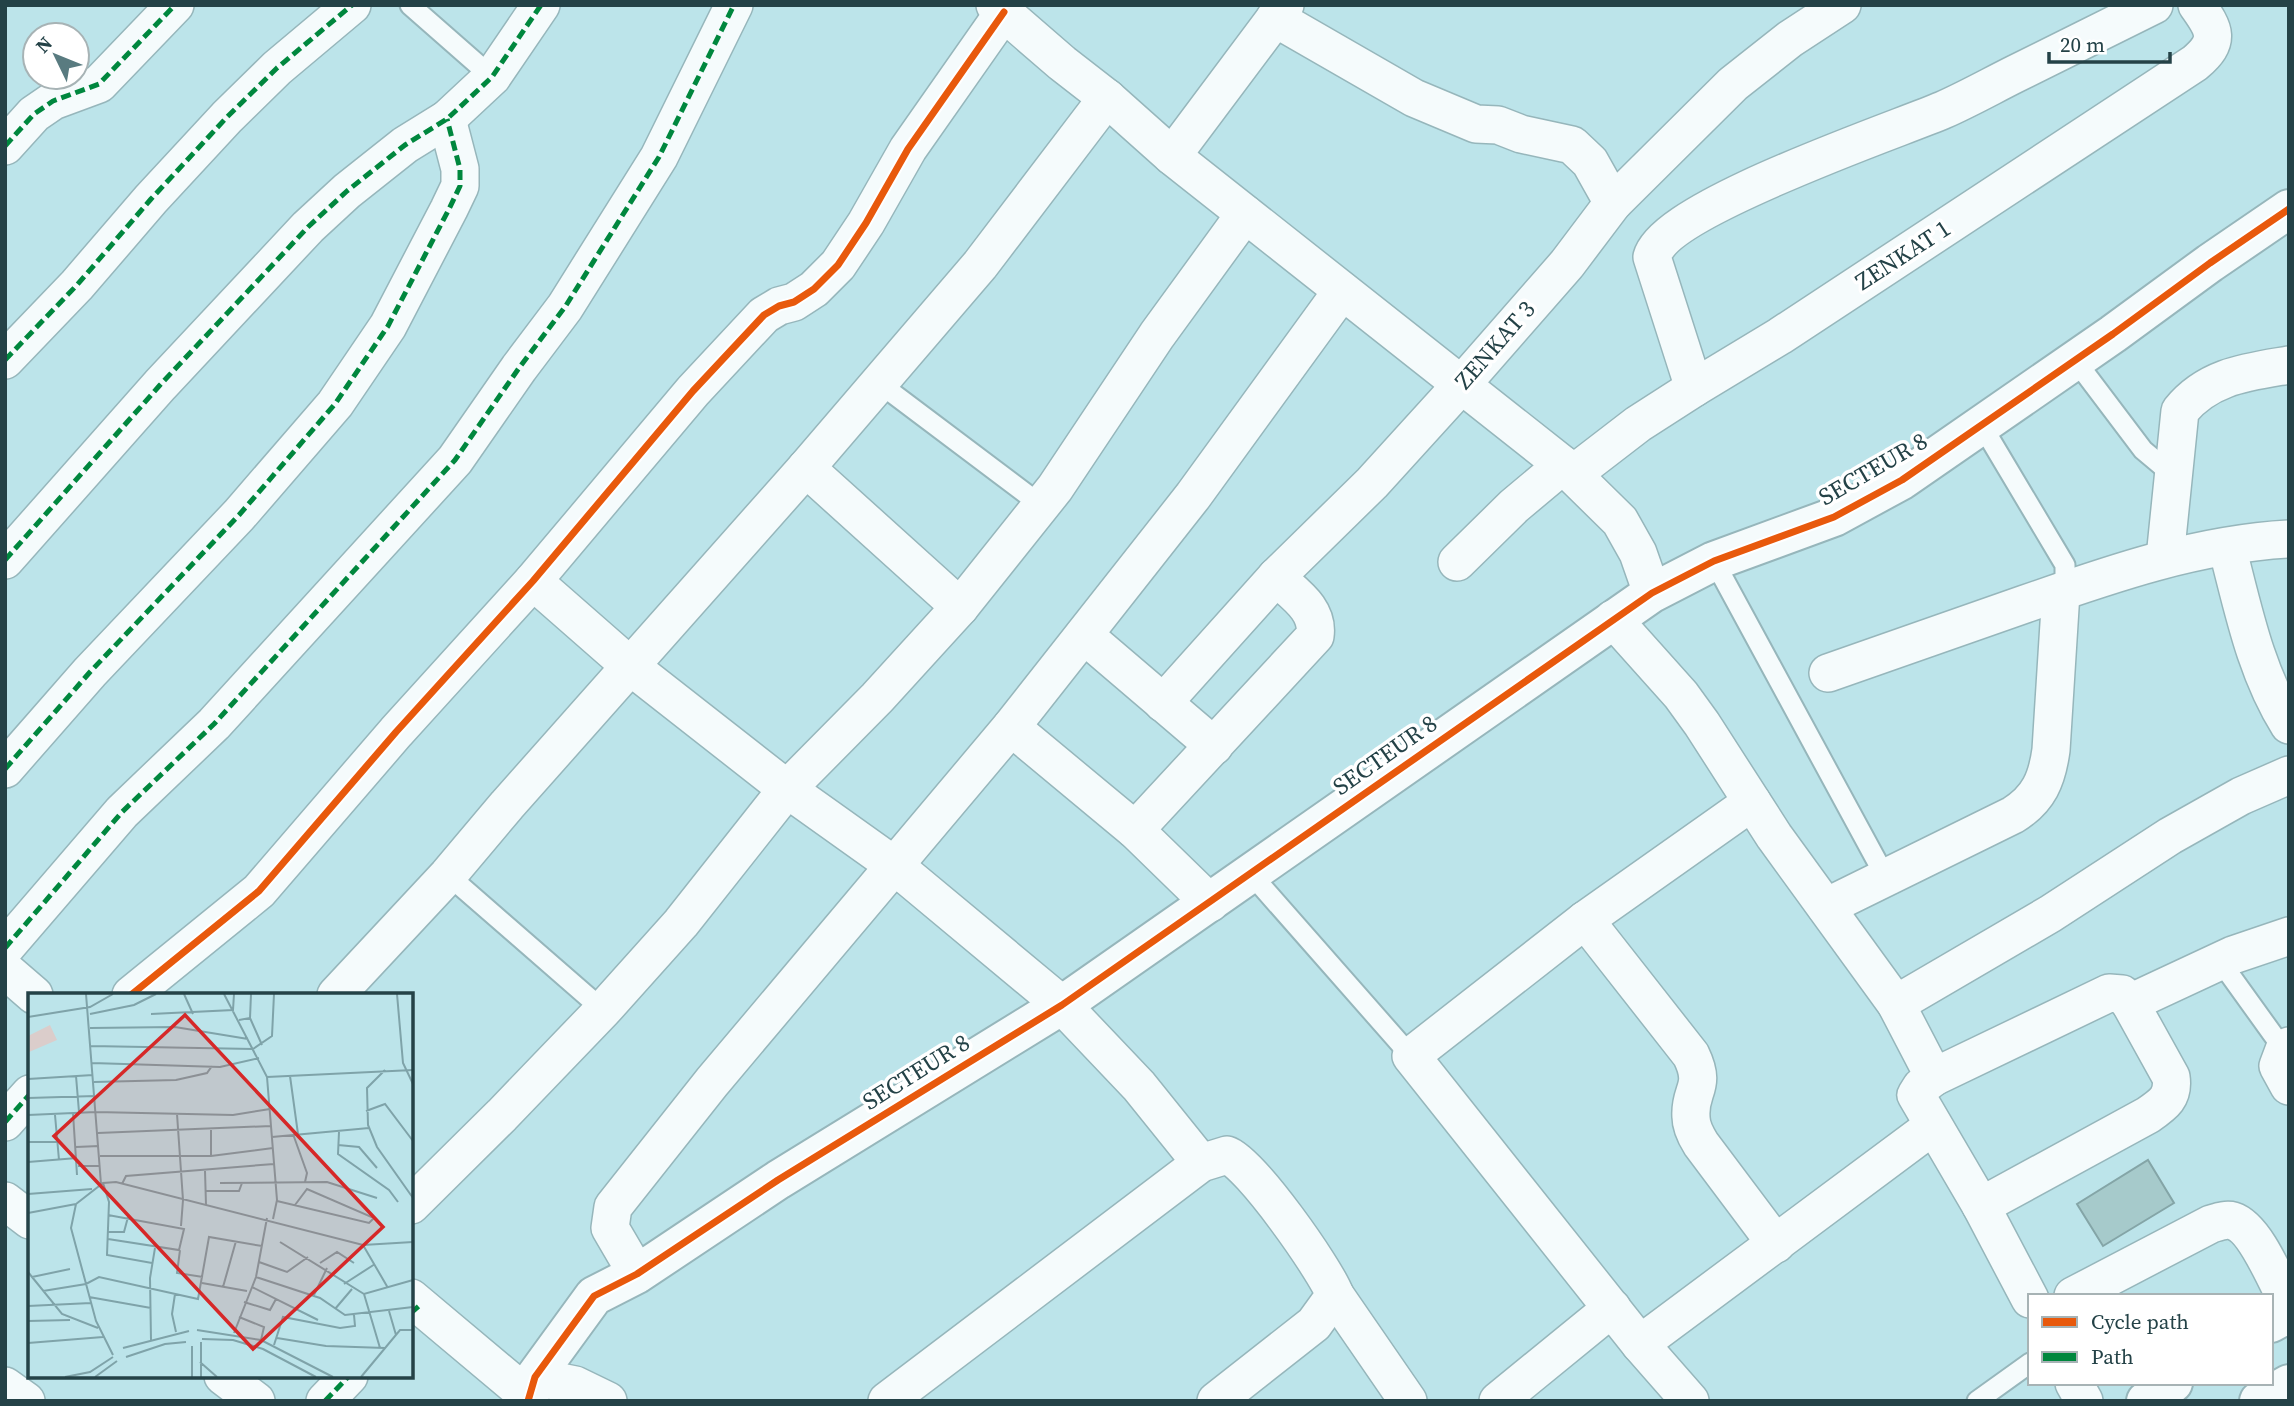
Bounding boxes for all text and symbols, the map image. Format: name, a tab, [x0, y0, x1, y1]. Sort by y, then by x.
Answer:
north arrow	[21, 21, 91, 91]
scale bar	[2049, 21, 2170, 65]
text: N	[29, 30, 58, 58]
text: 20 m	[2060, 30, 2105, 59]
street label: ZENKAT 1	[1849, 211, 1957, 298]
street label: ZENKAT 3	[1447, 293, 1542, 396]
street label: SECTEUR 8	[1812, 424, 1933, 513]
street label: SECTEUR 8	[1326, 707, 1444, 803]
inset map	[28, 993, 413, 1378]
street label: SECTEUR 8	[856, 1026, 976, 1117]
legend	[2028, 1294, 2273, 1385]
text: Cycle path	[2091, 1307, 2189, 1336]
text: Path	[2091, 1342, 2134, 1371]

